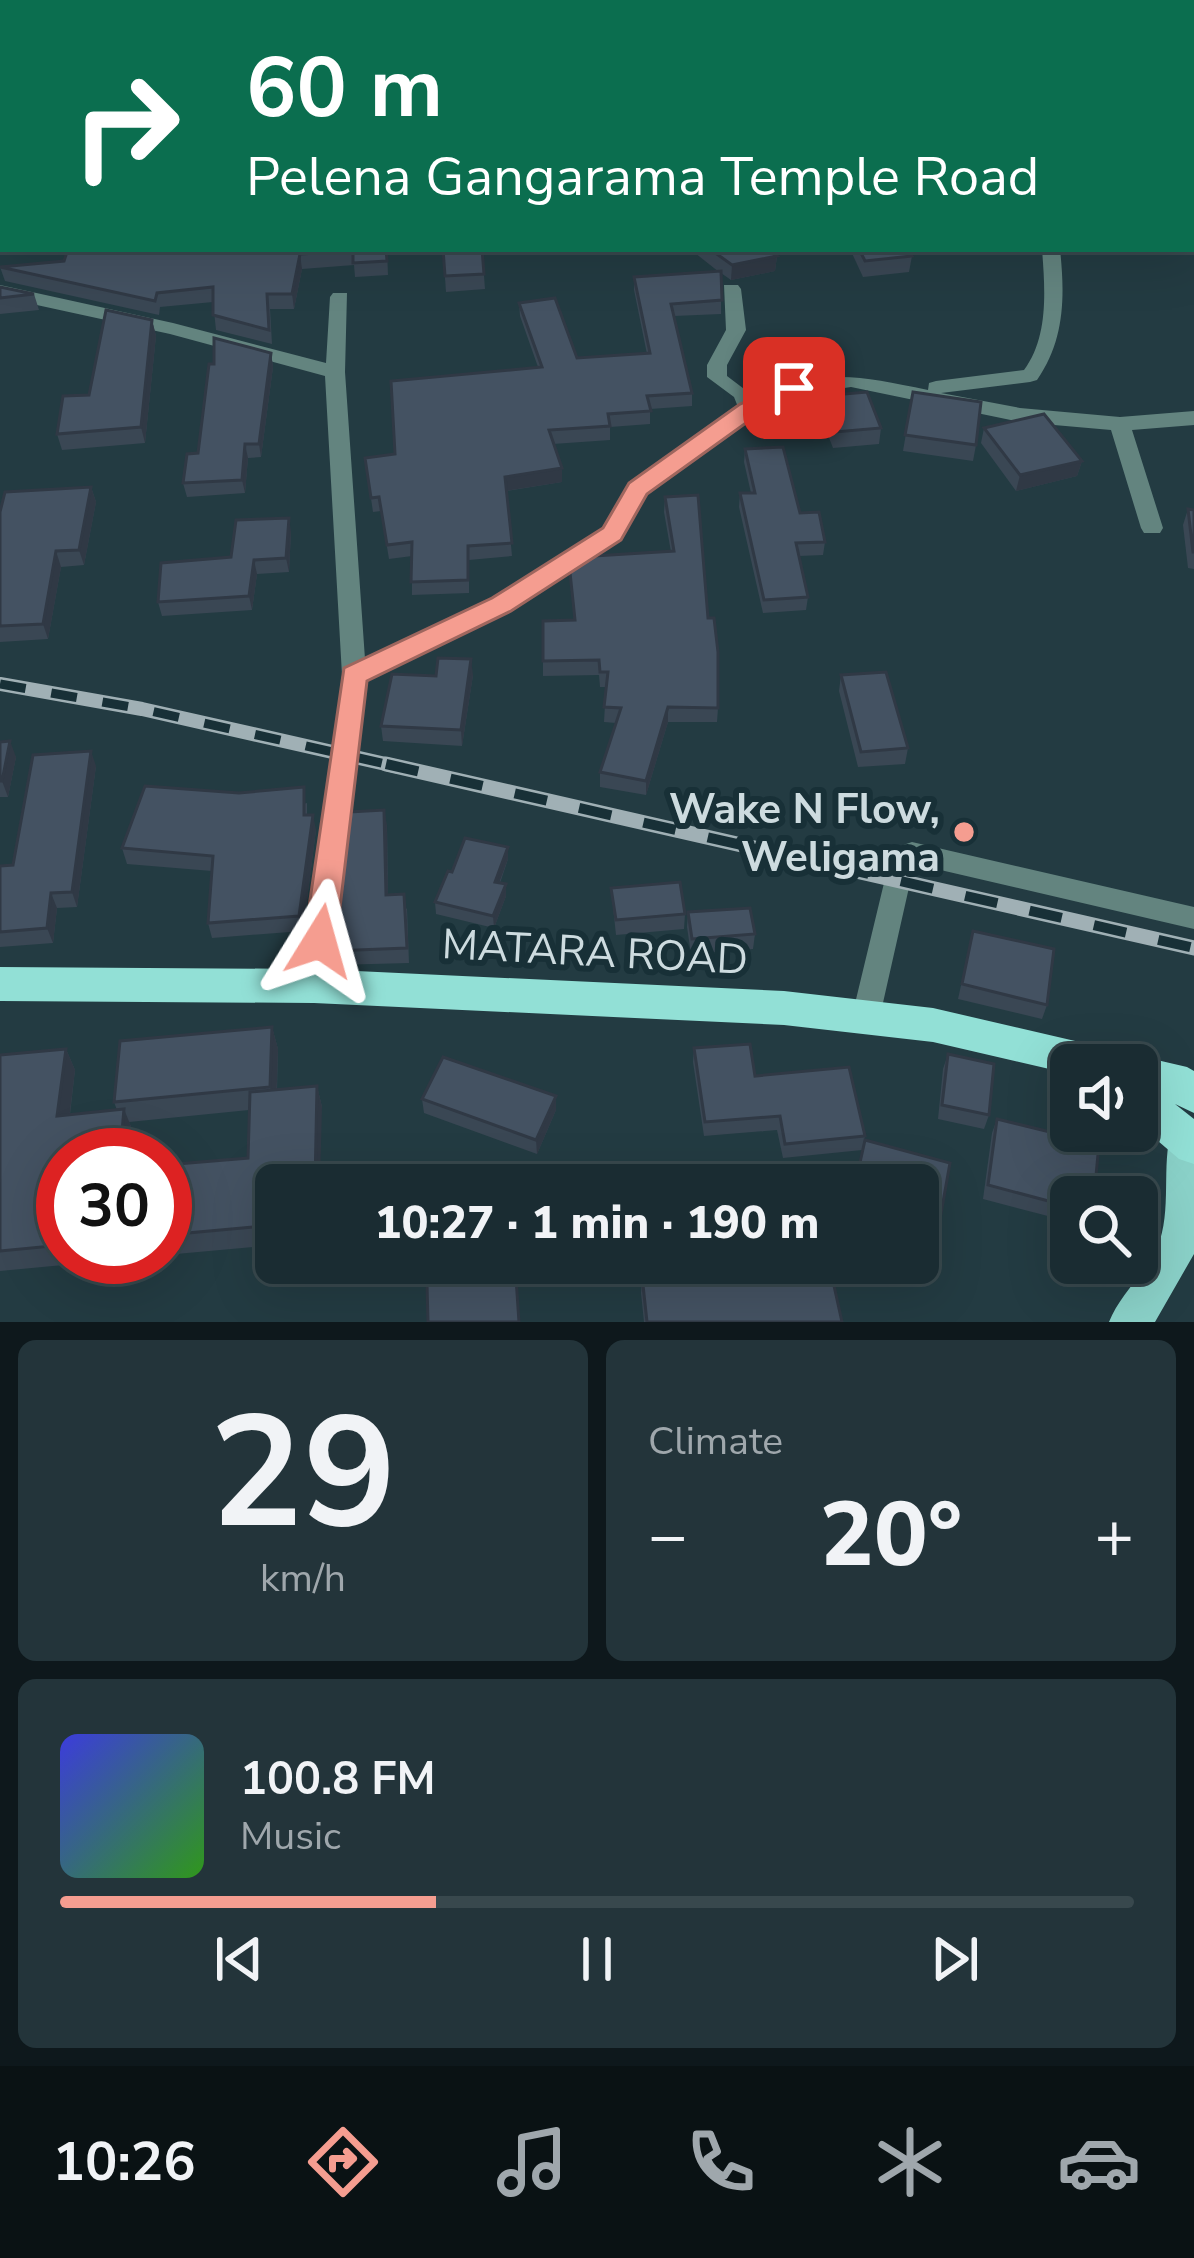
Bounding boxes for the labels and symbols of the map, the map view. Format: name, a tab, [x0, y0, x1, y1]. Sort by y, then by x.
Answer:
pin	[743, 337, 845, 439]
place label: Wake N Flow, Weligama	[669, 781, 940, 886]
marker: Wake N Flow, Weligama	[951, 819, 977, 845]
position arrow	[257, 878, 383, 1004]
street label: MATARA ROAD	[440, 916, 749, 989]
speed limit sign: 30	[36, 1128, 192, 1284]

